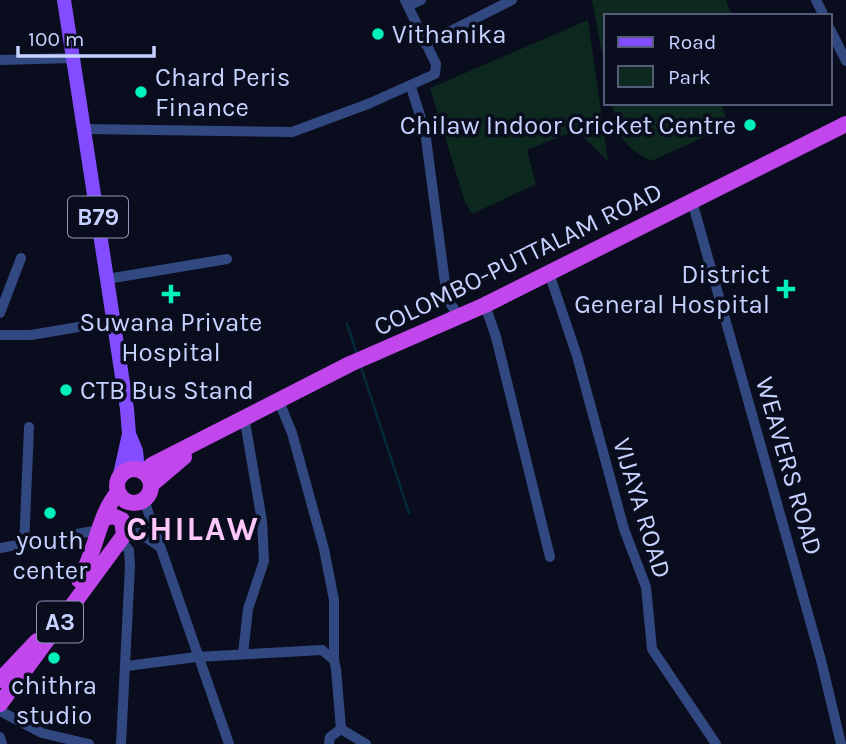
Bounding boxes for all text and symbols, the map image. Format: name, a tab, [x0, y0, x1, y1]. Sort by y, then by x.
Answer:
scale bar	[18, 14, 154, 58]
legend	[604, 14, 832, 105]
place label: Vithanika	[392, 19, 507, 50]
marker: Vithanika	[370, 26, 386, 42]
text: 100 m	[28, 27, 85, 51]
text: Road	[668, 30, 716, 54]
place label: Chard Peris Finance	[155, 62, 290, 123]
text: Park	[668, 65, 711, 89]
marker: Chard Peris Finance	[133, 84, 149, 100]
place label: Chilaw Indoor Cricket Centre	[400, 110, 736, 141]
marker: Chilaw Indoor Cricket Centre	[742, 117, 758, 133]
street label: COLOMBO-PUTTALAM ROAD	[369, 176, 667, 342]
road number: B79	[68, 196, 128, 238]
place label: District General Hospital	[574, 259, 770, 320]
marker: District General Hospital	[776, 279, 796, 299]
marker: Suwana Private Hospital	[161, 284, 181, 304]
place label: Suwana Private Hospital	[80, 307, 262, 368]
street label: WEAVERS ROAD	[749, 373, 829, 559]
place label: CTB Bus Stand	[80, 375, 254, 406]
marker: CTB Bus Stand	[58, 382, 74, 398]
street label: VIJAYA ROAD	[606, 434, 678, 582]
marker: youth center	[42, 505, 58, 521]
district label: CHILAW	[126, 510, 260, 548]
place label: youth center	[13, 525, 88, 586]
road number: A3	[37, 602, 83, 642]
marker: chithra studio	[46, 650, 62, 666]
place label: chithra studio	[11, 670, 97, 731]

